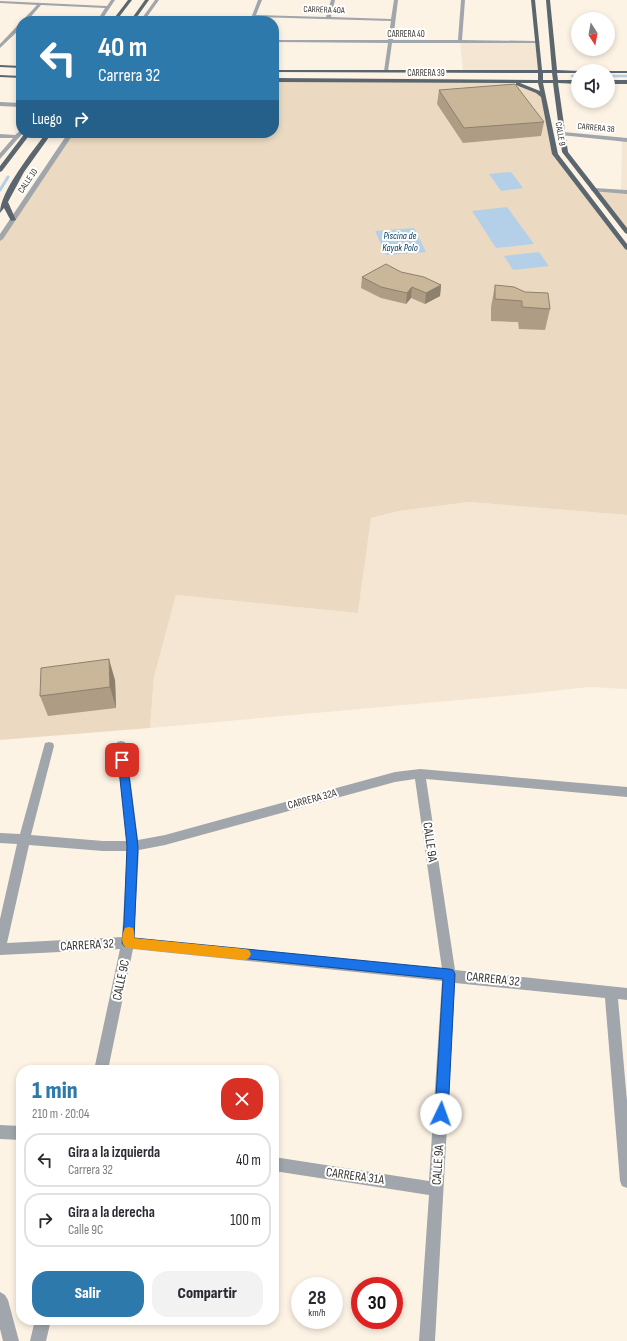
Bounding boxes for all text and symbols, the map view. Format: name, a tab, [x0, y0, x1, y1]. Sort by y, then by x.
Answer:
street label: CARRERA 40A	[303, 4, 345, 16]
north arrow	[571, 12, 615, 56]
map controls	[571, 12, 615, 108]
street label: CARRERA 40	[387, 29, 425, 40]
text: 40 m	[98, 31, 147, 64]
icon: left	[32, 32, 84, 84]
button: sound	[571, 64, 615, 108]
text: Carrera 32	[98, 65, 160, 86]
street label: CARRERA 39	[407, 68, 445, 79]
icon: right	[70, 108, 92, 130]
text: Luego	[32, 110, 62, 129]
street label: CALLE 9	[552, 121, 568, 147]
street label: CARRERA 38	[577, 121, 615, 135]
street label: CALLE 10	[16, 167, 40, 195]
water label: Piscina de Kayak Polo	[382, 230, 418, 254]
pin	[105, 743, 139, 777]
icon: arrive	[111, 749, 133, 771]
street label: CARRERA 32A	[286, 786, 338, 812]
street label: CALLE 9A	[419, 821, 441, 863]
street label: CARRERA 32	[60, 936, 114, 954]
street label: CALLE 9C	[109, 958, 133, 1002]
street label: CARRERA 32	[466, 968, 520, 990]
text: 1 min	[32, 1076, 78, 1105]
button: close	[221, 1078, 263, 1120]
position arrow	[420, 1093, 462, 1135]
text: 210 m · 20:04	[32, 1106, 90, 1122]
text: Gira a la izquierda	[68, 1143, 160, 1162]
street label: CALLE 9A	[429, 1144, 447, 1186]
icon: left	[34, 1149, 56, 1171]
text: 40 m	[236, 1151, 261, 1170]
text: Carrera 32	[68, 1162, 113, 1178]
street label: CARRERA 31A	[325, 1164, 386, 1188]
text: Gira a la derecha	[68, 1203, 155, 1222]
icon: right	[34, 1209, 56, 1231]
text: 100 m	[230, 1211, 261, 1230]
text: Calle 9C	[68, 1222, 103, 1238]
button: Salir	[32, 1271, 144, 1317]
button: Compartir	[152, 1271, 263, 1317]
speed limit sign: 30	[351, 1277, 403, 1329]
text: 28	[308, 1286, 326, 1310]
text: km/h	[308, 1307, 326, 1319]

